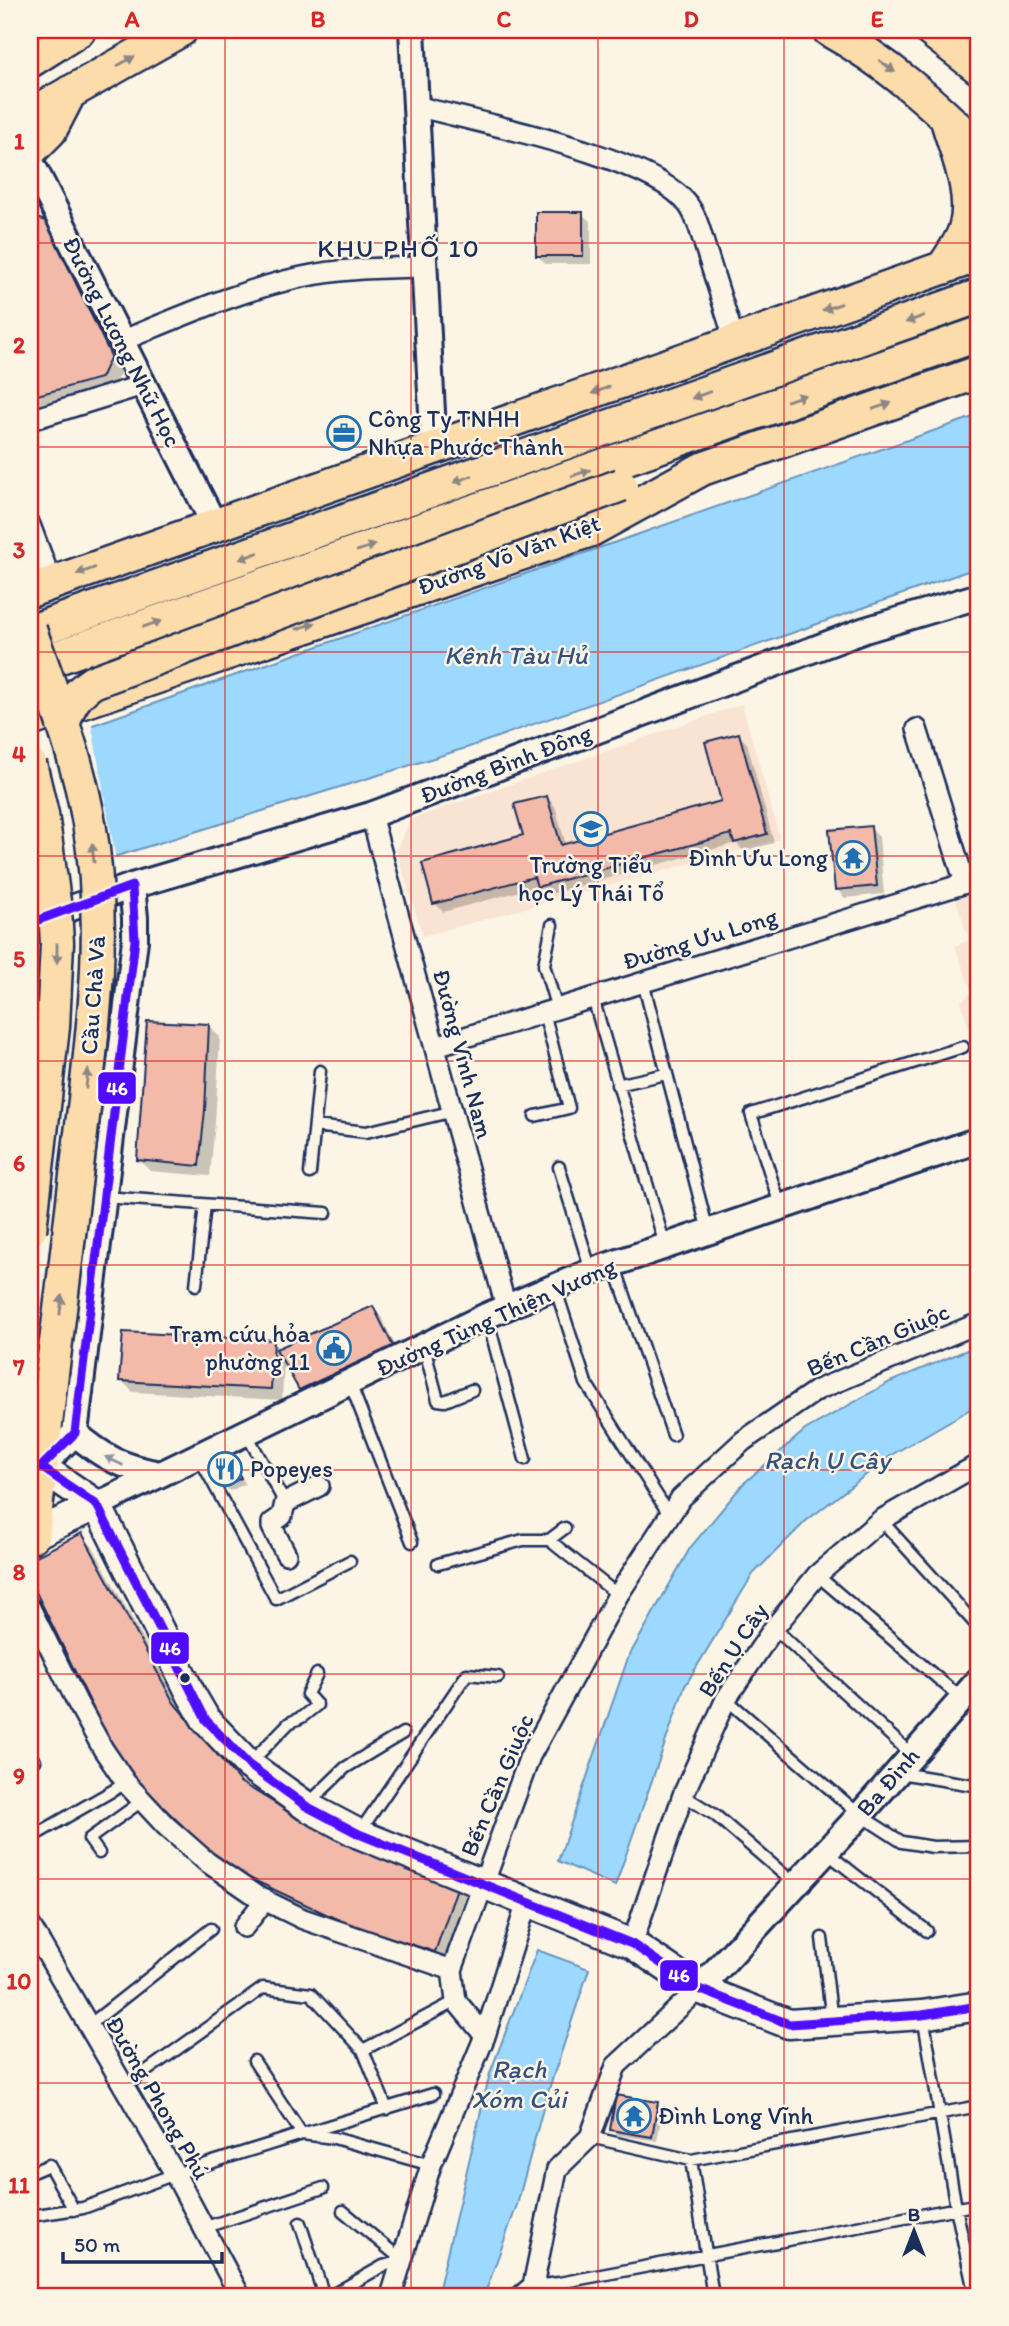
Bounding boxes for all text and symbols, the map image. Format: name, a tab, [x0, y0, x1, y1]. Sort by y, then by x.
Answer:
text: A	[124, 5, 140, 33]
text: B	[311, 5, 326, 33]
text: C	[497, 5, 512, 33]
text: D	[683, 5, 699, 33]
text: E	[871, 5, 884, 33]
one-way arrow	[116, 55, 135, 67]
one-way arrow	[878, 58, 896, 72]
text: 1	[14, 127, 25, 155]
street label: Đường Lương Nhữ Học	[57, 232, 188, 452]
district label: KHU PHỐ 10	[317, 232, 481, 264]
one-way arrow	[822, 302, 843, 313]
one-way arrow	[904, 314, 925, 325]
text: 2	[13, 331, 26, 359]
one-way arrow	[591, 385, 612, 396]
one-way arrow	[690, 390, 711, 401]
one-way arrow	[785, 392, 806, 403]
one-way arrow	[871, 400, 892, 411]
place label: Công Ty TNHH Nhựa Phước Thành	[368, 404, 564, 461]
office icon: Công Ty TNHH Nhựa Phước Thành	[325, 414, 363, 452]
one-way arrow	[570, 467, 591, 478]
one-way arrow	[453, 474, 474, 485]
street label: Đường Võ Văn Kiệt	[413, 508, 604, 601]
text: 3	[13, 536, 26, 564]
one-way arrow	[356, 542, 377, 553]
one-way arrow	[238, 550, 259, 561]
one-way arrow	[75, 565, 96, 576]
one-way arrow	[141, 618, 162, 629]
one-way arrow	[295, 620, 316, 631]
water label: Kênh Tàu Hủ	[444, 639, 588, 671]
street label: Đường Bình Đông	[416, 717, 596, 810]
text: 4	[12, 740, 26, 768]
school or university icon: Trường Tiểu học Lý Thái Tổ	[572, 810, 610, 848]
temple icon: Đình Ưu Long	[834, 839, 872, 877]
one-way arrow	[87, 841, 98, 863]
place label: Đình Ưu Long	[688, 843, 829, 872]
place label: Trường Tiểu học Lý Thái Tổ	[518, 850, 664, 907]
street label: Đường Ưu Long	[619, 901, 781, 976]
street label: Cầu Chà Và	[74, 934, 111, 1056]
one-way arrow	[51, 942, 63, 964]
text: 5	[13, 945, 25, 973]
street label: Đường Vĩnh Nam	[427, 966, 500, 1142]
one-way arrow	[82, 1068, 93, 1090]
line badge: 46	[97, 1071, 137, 1105]
text: 46	[106, 1077, 128, 1100]
text: 6	[13, 1149, 25, 1177]
street label: Đường Tùng Thiện Vương	[372, 1250, 621, 1382]
one-way arrow	[55, 1294, 66, 1316]
street label: Bến Cần Giuộc	[802, 1296, 954, 1383]
place label: Trạm cứu hỏa phường 11	[169, 1319, 310, 1376]
public building icon: Trạm cứu hỏa phường 11	[315, 1329, 353, 1367]
text: 7	[12, 1353, 25, 1381]
water label: Rạch Ụ Cây	[764, 1444, 893, 1476]
restaurant icon: Popeyes	[206, 1450, 244, 1488]
place label: Popeyes	[250, 1454, 333, 1483]
one-way arrow	[104, 1455, 124, 1466]
text: 8	[13, 1558, 26, 1586]
street label: Bến Ụ Cây	[691, 1597, 774, 1702]
line badge: 46	[150, 1631, 190, 1665]
text: 46	[159, 1637, 181, 1660]
unlabelled marker	[178, 1671, 192, 1685]
street label: Bến Cần Giuộc	[453, 1709, 540, 1861]
street label: Ba Đình	[850, 1741, 925, 1822]
text: 9	[13, 1762, 25, 1790]
line badge: 46	[659, 1959, 699, 1992]
text: 46	[668, 1964, 690, 1987]
text: 10	[7, 1967, 31, 1995]
street label: Đường Phong Phú	[100, 2011, 217, 2185]
water label: Rạch Xóm Củi	[471, 2053, 569, 2115]
temple icon: Đình Long Vĩnh	[615, 2097, 653, 2135]
place label: Đình Long Vĩnh	[658, 2101, 813, 2130]
text: 11	[8, 2171, 30, 2199]
north arrow	[880, 2196, 950, 2266]
text: B	[908, 2203, 920, 2226]
scale bar	[63, 2221, 222, 2265]
text: 50 m	[74, 2232, 121, 2257]

